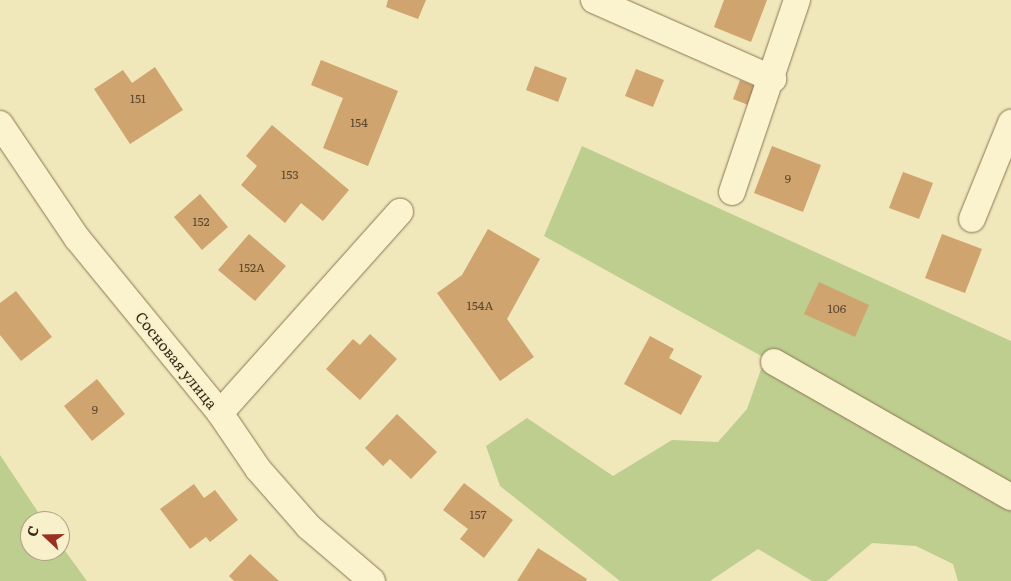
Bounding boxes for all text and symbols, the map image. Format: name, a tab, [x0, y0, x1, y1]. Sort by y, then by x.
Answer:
house number: 151	[130, 92, 146, 106]
house number: 154	[350, 116, 368, 130]
house number: 153	[281, 168, 299, 182]
house number: 9	[785, 172, 791, 186]
house number: 152	[193, 215, 209, 229]
house number: 152А	[239, 261, 265, 275]
house number: 154А	[467, 299, 493, 313]
house number: 106	[828, 302, 846, 316]
street label: Сосновая улица	[132, 308, 222, 412]
house number: 9	[92, 403, 98, 417]
house number: 157	[469, 508, 487, 522]
north arrow	[20, 511, 70, 561]
text: С	[21, 523, 43, 539]

